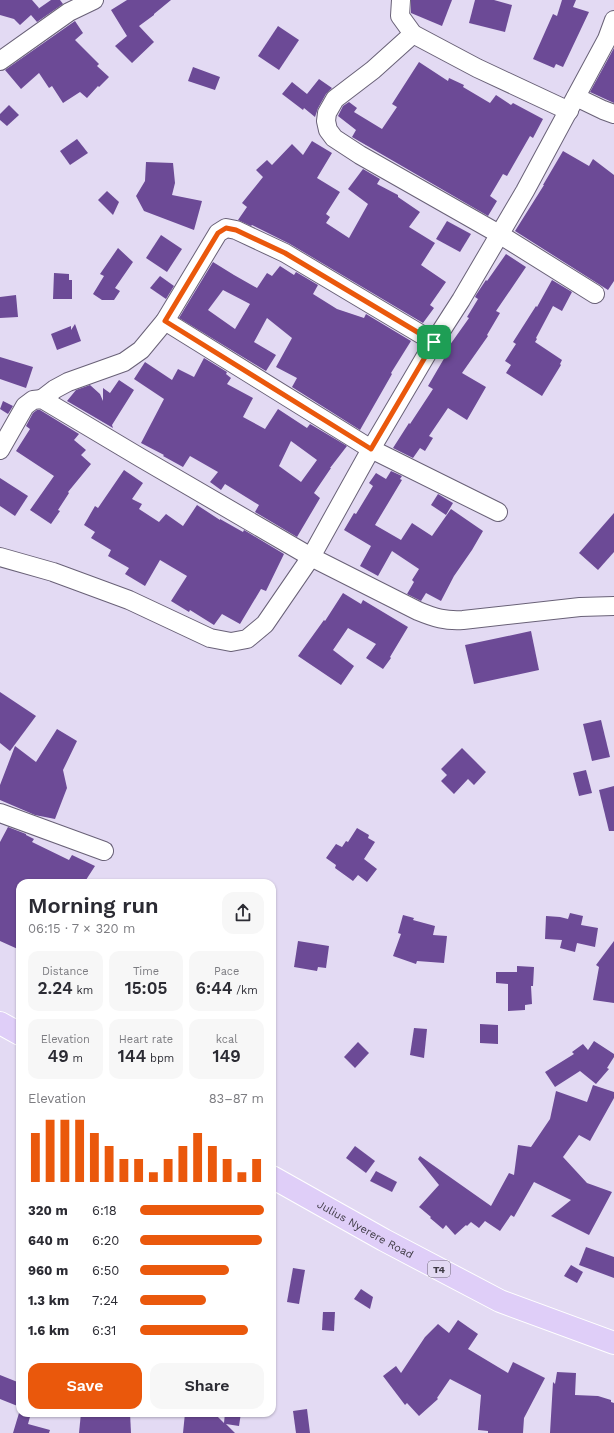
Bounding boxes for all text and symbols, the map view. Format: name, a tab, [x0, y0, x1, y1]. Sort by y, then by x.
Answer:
pin	[417, 325, 451, 359]
icon: arrive	[423, 331, 445, 353]
button: share	[222, 892, 264, 934]
text: Morning run	[28, 893, 159, 918]
text: 06:15 · 7 × 320 m	[28, 921, 135, 936]
text: Distance	[42, 965, 89, 978]
text: Time	[133, 965, 159, 978]
text: Pace	[214, 965, 239, 978]
text: 2.24	[37, 978, 73, 998]
text: 15:05	[125, 978, 167, 998]
text: 6:44	[195, 978, 233, 998]
text: km	[73, 984, 93, 997]
text: /km	[233, 984, 258, 997]
text: Elevation	[41, 1033, 90, 1046]
text: Heart rate	[119, 1033, 173, 1046]
text: kcal	[216, 1033, 238, 1046]
text: 49	[48, 1046, 69, 1066]
text: 144	[118, 1046, 146, 1066]
text: 149	[212, 1046, 241, 1066]
text: m	[69, 1052, 83, 1065]
text: bpm	[146, 1052, 174, 1065]
text: Elevation	[28, 1091, 86, 1106]
text: 83–87 m	[209, 1091, 264, 1106]
street label: Julius Nyerere Road	[315, 1197, 416, 1261]
text: 320 m	[28, 1203, 68, 1218]
text: 6:18	[92, 1203, 117, 1218]
text: 640 m	[28, 1233, 69, 1248]
text: 6:20	[92, 1233, 119, 1248]
road number: T4	[428, 1261, 450, 1277]
text: 960 m	[28, 1263, 68, 1278]
text: 6:50	[92, 1263, 119, 1278]
text: 1.3 km	[28, 1293, 69, 1308]
text: 7:24	[92, 1293, 118, 1308]
text: 1.6 km	[28, 1323, 69, 1338]
text: 6:31	[92, 1323, 116, 1338]
button: Save	[28, 1363, 142, 1409]
button: Share	[150, 1363, 264, 1409]

